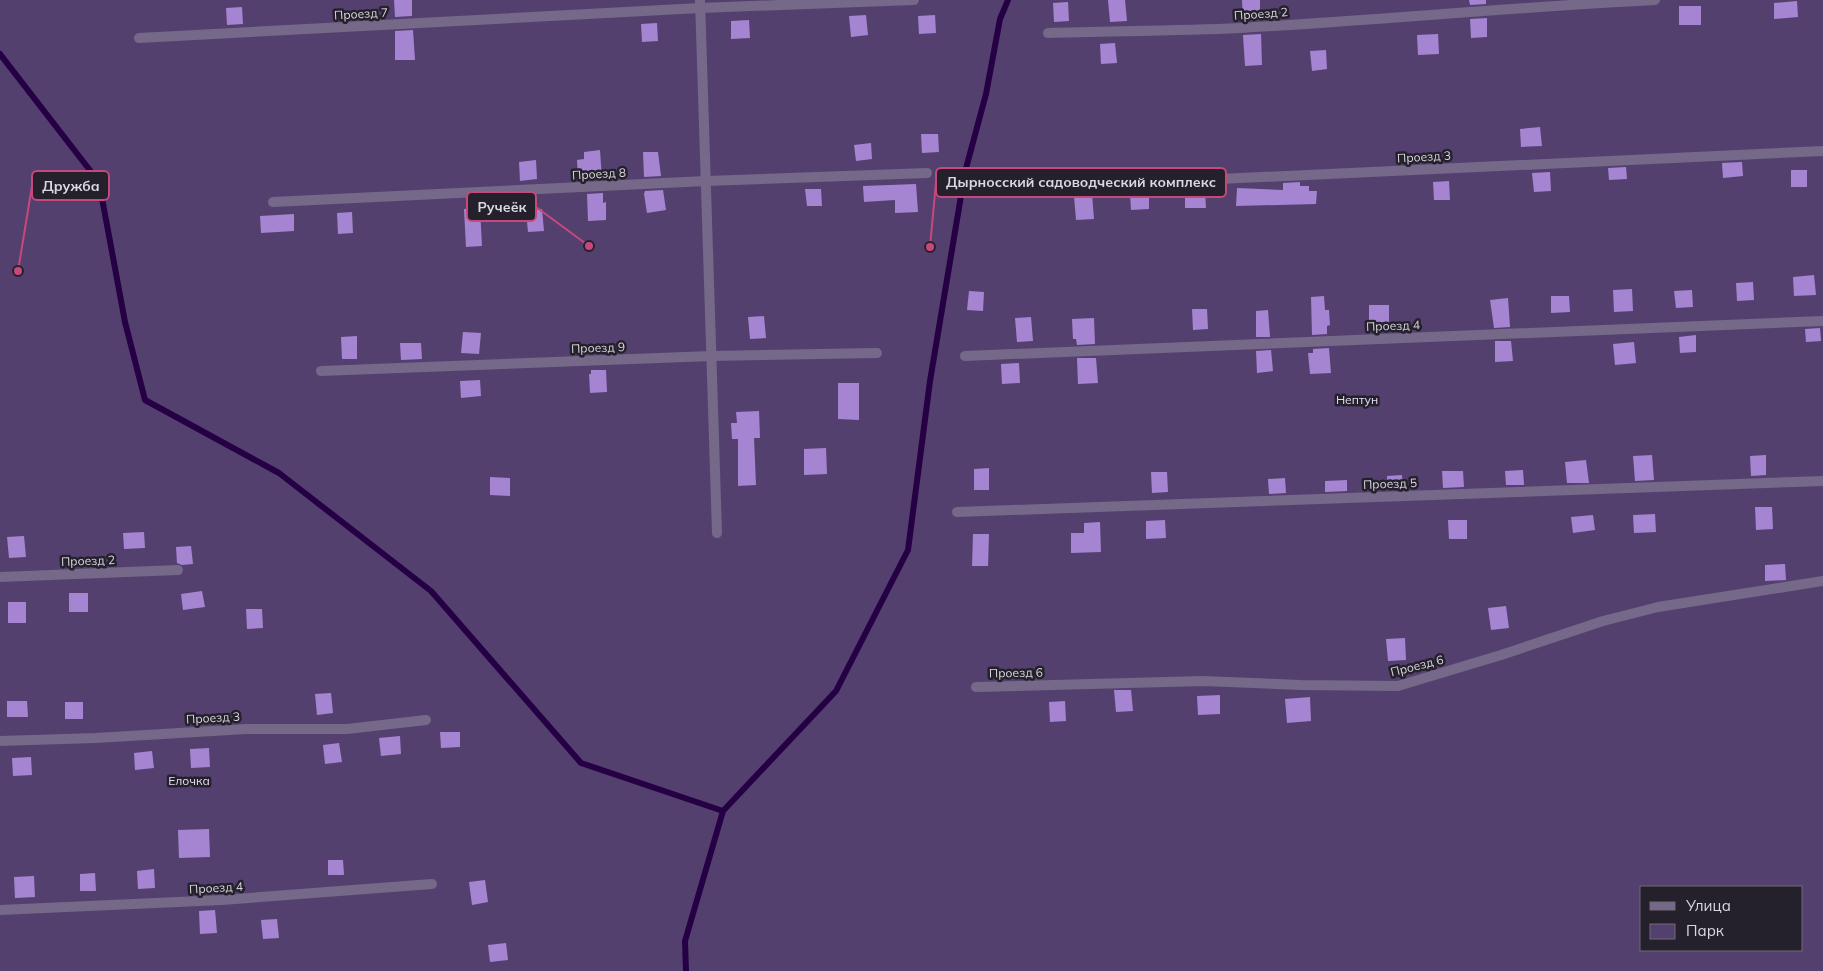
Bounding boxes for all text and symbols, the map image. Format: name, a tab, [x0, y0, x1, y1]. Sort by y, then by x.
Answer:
street label: Проезд 2	[1234, 4, 1288, 23]
street label: Проезд 7	[334, 5, 388, 22]
street label: Проезд 3	[1397, 148, 1451, 165]
street label: Проезд 8	[572, 165, 626, 182]
callout: Дырносский садоводческий комплекс	[936, 168, 1226, 197]
callout: Дружба	[32, 171, 109, 200]
text: Дырносский садоводческий комплекс	[946, 173, 1216, 191]
text: Дружба	[42, 177, 100, 195]
callout: Ручеёк	[467, 192, 536, 221]
text: Ручеёк	[477, 198, 528, 216]
street label: Проезд 4	[1366, 317, 1420, 334]
street label: Проезд 9	[571, 339, 625, 356]
park label: Нептун	[1336, 392, 1378, 407]
street label: Проезд 5	[1363, 475, 1417, 492]
street label: Проезд 2	[61, 552, 115, 569]
street label: Проезд 6	[1389, 652, 1445, 679]
street label: Проезд 6	[989, 665, 1043, 680]
street label: Проезд 3	[186, 709, 240, 726]
park label: Елочка	[168, 773, 210, 788]
street label: Проезд 4	[189, 879, 243, 896]
legend	[1640, 886, 1803, 951]
text: Улица	[1685, 896, 1731, 915]
text: Парк	[1686, 921, 1725, 940]

